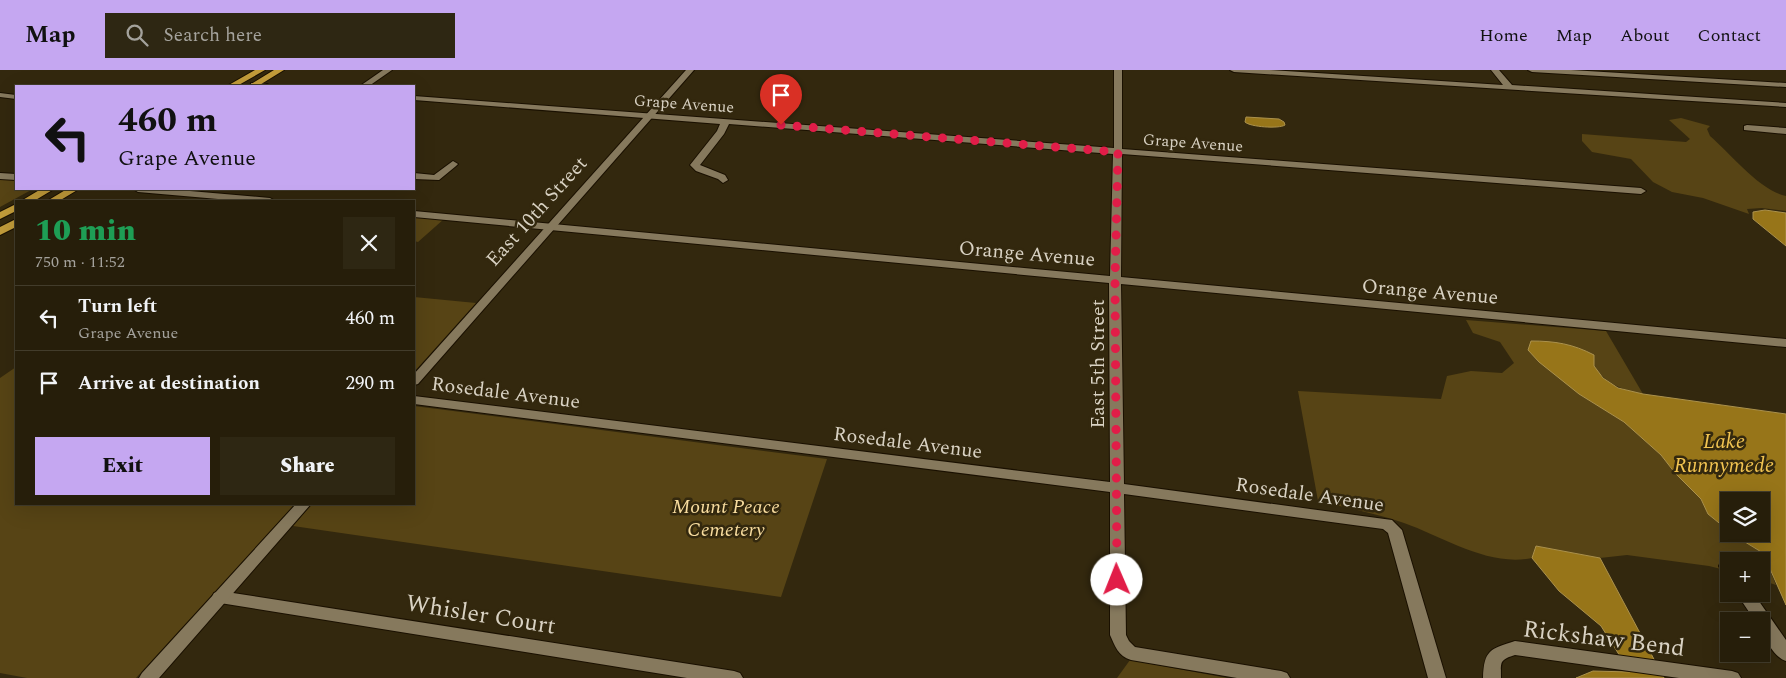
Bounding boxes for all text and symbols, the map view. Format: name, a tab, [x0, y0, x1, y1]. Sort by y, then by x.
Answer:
search box	[105, 13, 455, 58]
text: Map	[25, 17, 75, 53]
icon: search	[123, 21, 151, 49]
text: Search here	[163, 21, 262, 50]
text: Home	[1479, 22, 1528, 49]
text: Map	[1556, 22, 1592, 49]
text: About	[1620, 22, 1670, 49]
text: Contact	[1698, 22, 1761, 49]
pin	[760, 74, 802, 125]
icon: arrive	[767, 81, 795, 109]
street label: Grape Avenue	[633, 89, 735, 119]
text: 460 m	[118, 94, 217, 147]
icon: left	[35, 105, 100, 170]
street label: Grape Avenue	[1142, 128, 1244, 158]
text: Grape Avenue	[118, 142, 256, 175]
street label: East 10th Street	[479, 150, 595, 274]
text: 10 min	[35, 208, 136, 254]
button: close	[343, 217, 395, 269]
street label: Orange Avenue	[957, 233, 1096, 275]
text: 750 m · 11:52	[35, 250, 125, 274]
street label: Orange Avenue	[1360, 271, 1499, 313]
text: Turn left	[78, 292, 157, 321]
street label: East 5th Street	[1083, 299, 1113, 429]
icon: left	[35, 304, 63, 332]
text: 460 m	[345, 304, 395, 333]
text: Grape Avenue	[78, 321, 178, 345]
icon: arrive	[35, 369, 63, 397]
text: Arrive at destination	[78, 369, 260, 398]
text: 290 m	[345, 369, 395, 398]
street label: Rosedale Avenue	[430, 369, 582, 417]
street label: Rosedale Avenue	[832, 419, 984, 467]
water label: Lake Runnymede	[1674, 426, 1774, 482]
button: Exit	[35, 437, 210, 495]
button: Share	[220, 437, 395, 495]
street label: Rosedale Avenue	[1234, 470, 1386, 520]
park label: Mount Peace Cemetery	[672, 492, 780, 545]
map controls	[1720, 492, 1770, 662]
button: layers	[1720, 492, 1770, 542]
button: +	[1720, 552, 1770, 602]
position arrow	[1090, 553, 1142, 605]
street label: Whisler Court	[403, 585, 558, 645]
street label: Rickshaw Bend	[1521, 611, 1687, 667]
button: −	[1720, 612, 1770, 662]

